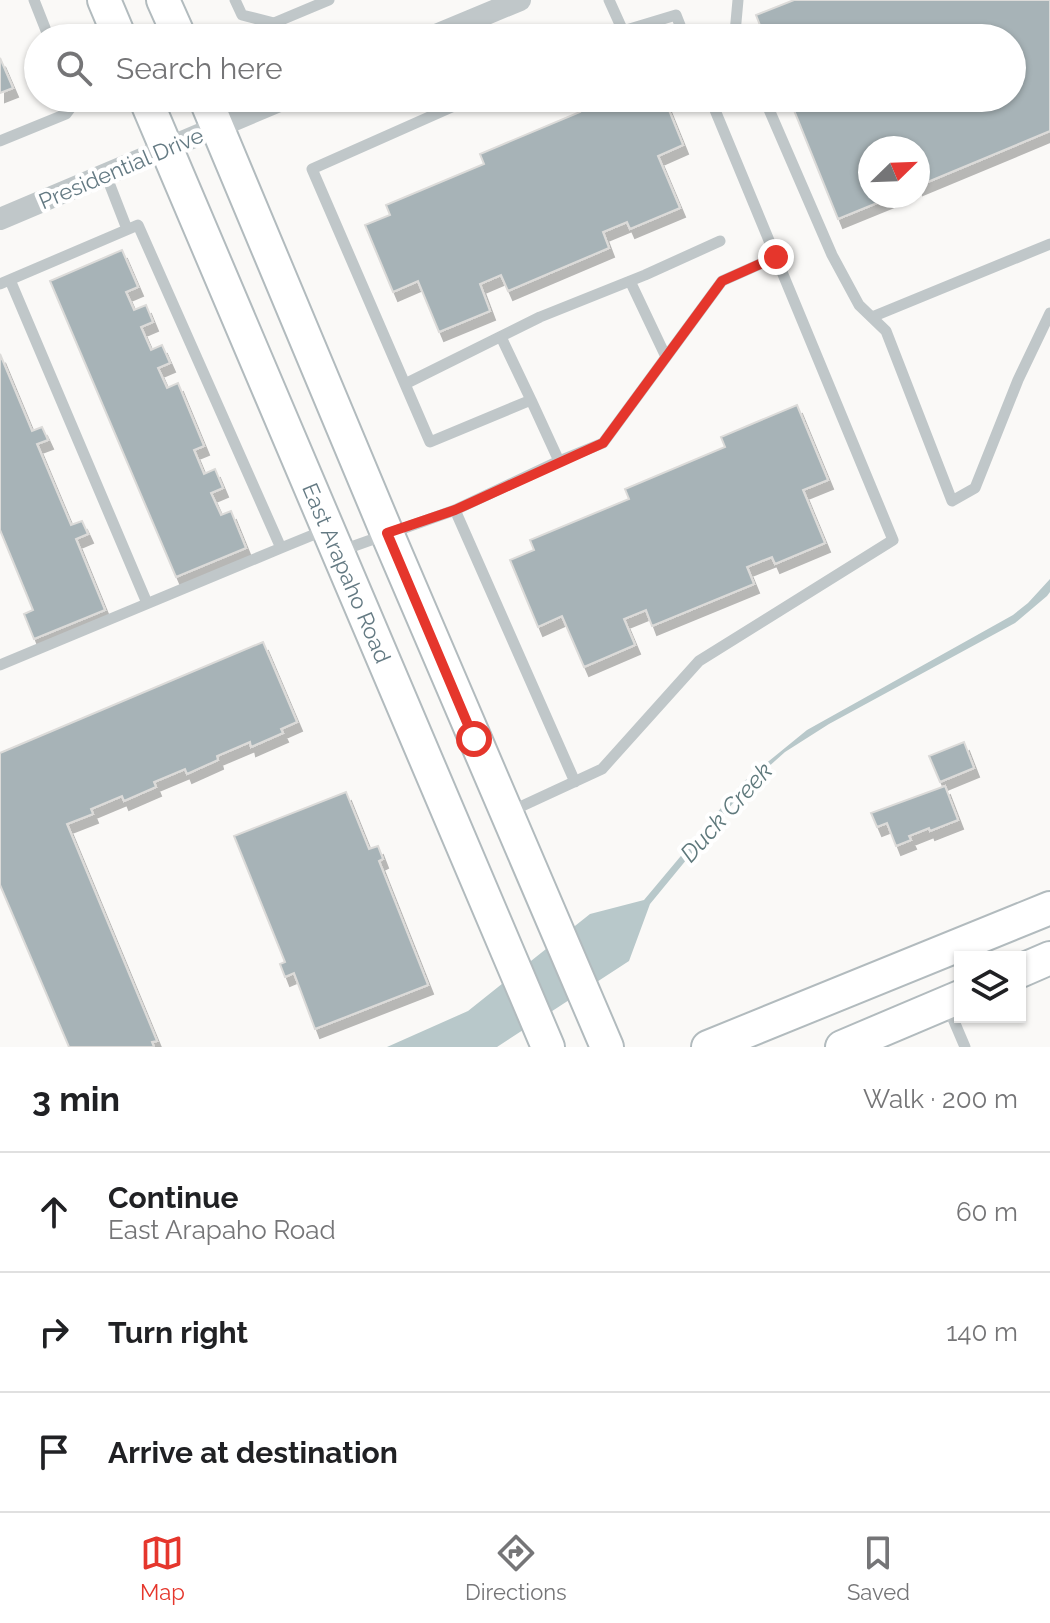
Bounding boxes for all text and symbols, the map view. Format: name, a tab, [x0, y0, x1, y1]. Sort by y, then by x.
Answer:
search box	[24, 24, 1026, 112]
icon: search	[52, 46, 96, 90]
text: Search here	[116, 51, 283, 86]
street label: Presidential Drive	[35, 122, 207, 214]
north arrow	[858, 136, 930, 208]
route end	[758, 239, 794, 275]
street label: East Arapaho Road	[297, 479, 396, 667]
route start	[456, 721, 492, 757]
water label: Duck Creek	[674, 756, 778, 868]
map controls	[954, 951, 1026, 1023]
button: layers	[954, 951, 1026, 1023]
text: 3 min	[32, 1079, 120, 1119]
text: Walk · 200 m	[863, 1084, 1018, 1114]
text: Continue	[108, 1180, 239, 1215]
icon: ahead	[32, 1190, 76, 1234]
text: 60 m	[956, 1197, 1018, 1227]
text: East Arapaho Road	[108, 1215, 336, 1245]
icon: right	[32, 1310, 76, 1354]
text: Turn right	[108, 1315, 248, 1350]
text: 140 m	[946, 1317, 1018, 1347]
icon: arrive	[32, 1430, 76, 1474]
text: Arrive at destination	[108, 1435, 398, 1470]
tab: Map	[140, 1531, 185, 1605]
tab: Directions	[465, 1531, 567, 1605]
tab: Saved	[847, 1531, 910, 1605]

